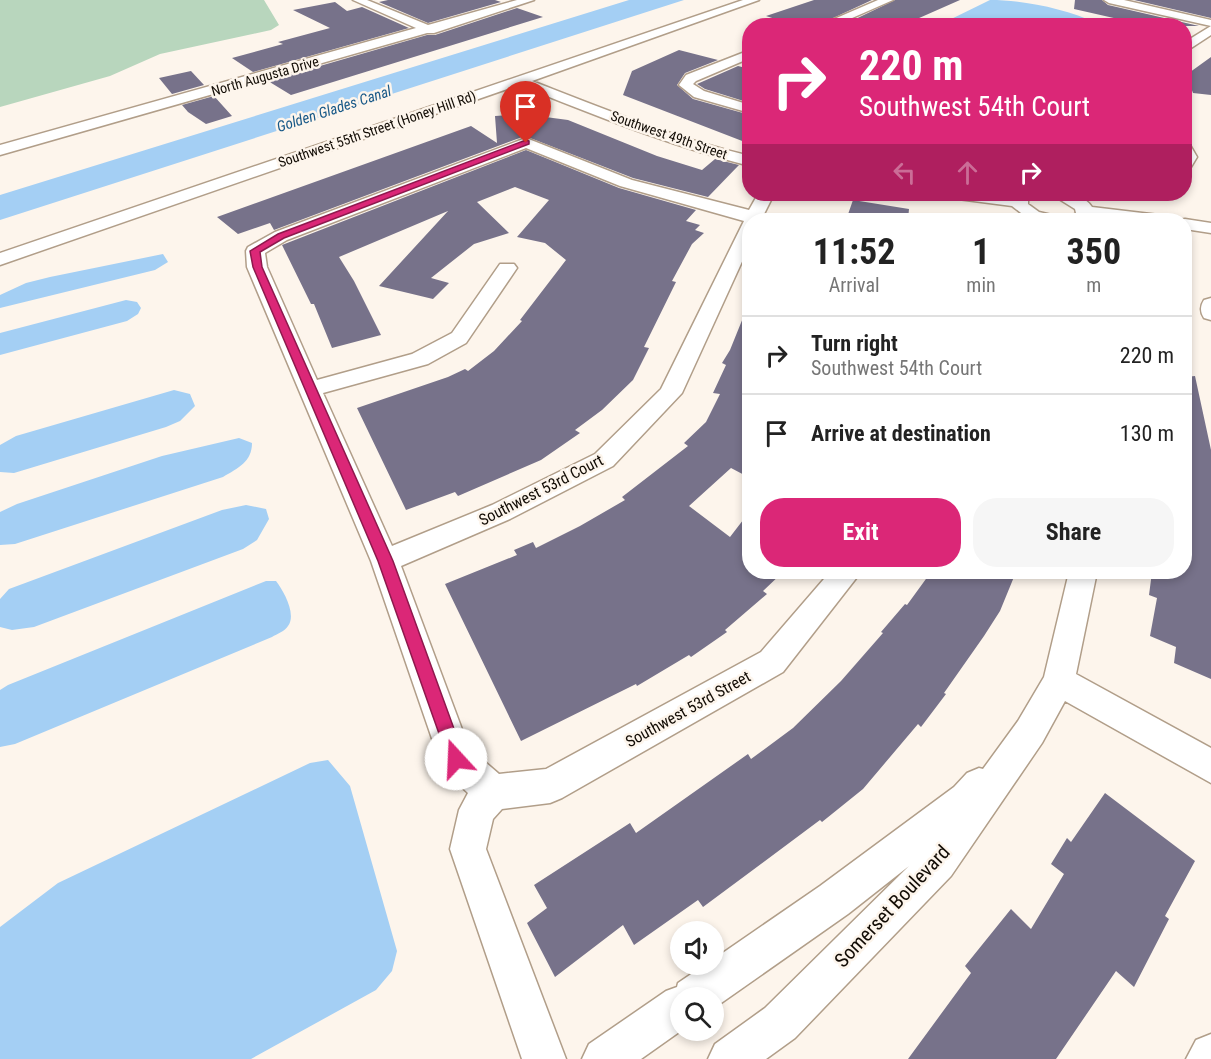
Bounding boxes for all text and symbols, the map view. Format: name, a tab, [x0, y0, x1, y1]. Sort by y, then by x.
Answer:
text: 220 m	[859, 41, 964, 90]
icon: right	[760, 42, 838, 120]
street label: North Augusta Drive	[209, 53, 321, 99]
pin	[500, 81, 551, 143]
water label: Golden Glades Canal	[274, 82, 394, 136]
street label: Southwest 55th Street (Honey Hill Rd)	[276, 88, 478, 171]
icon: arrive	[509, 90, 542, 123]
text: Southwest 54th Court	[859, 91, 1090, 123]
street label: Southwest 49th Street	[609, 108, 729, 162]
icon: left	[888, 156, 921, 189]
icon: ahead	[951, 156, 984, 189]
icon: right	[1014, 156, 1047, 189]
text: 11:52	[813, 231, 895, 273]
text: 1	[972, 231, 990, 273]
text: 350	[1067, 231, 1121, 273]
text: Arrival	[829, 273, 880, 297]
text: min	[966, 273, 996, 297]
text: m	[1086, 273, 1101, 297]
text: Turn right	[811, 331, 898, 356]
icon: right	[760, 339, 793, 372]
text: 220 m	[1120, 343, 1174, 368]
text: Southwest 54th Court	[811, 356, 982, 380]
icon: arrive	[760, 417, 793, 450]
text: Arrive at destination	[811, 421, 991, 446]
text: 130 m	[1120, 421, 1174, 446]
street label: Southwest 53rd Court	[476, 450, 607, 530]
button: Exit	[760, 498, 961, 567]
button: Share	[973, 498, 1174, 567]
street label: Southwest 53rd Street	[622, 667, 754, 751]
position arrow	[424, 727, 488, 791]
street label: Somerset Boulevard	[829, 840, 955, 972]
map controls	[670, 921, 724, 1041]
button: sound	[670, 921, 724, 975]
button: search	[670, 987, 724, 1041]

